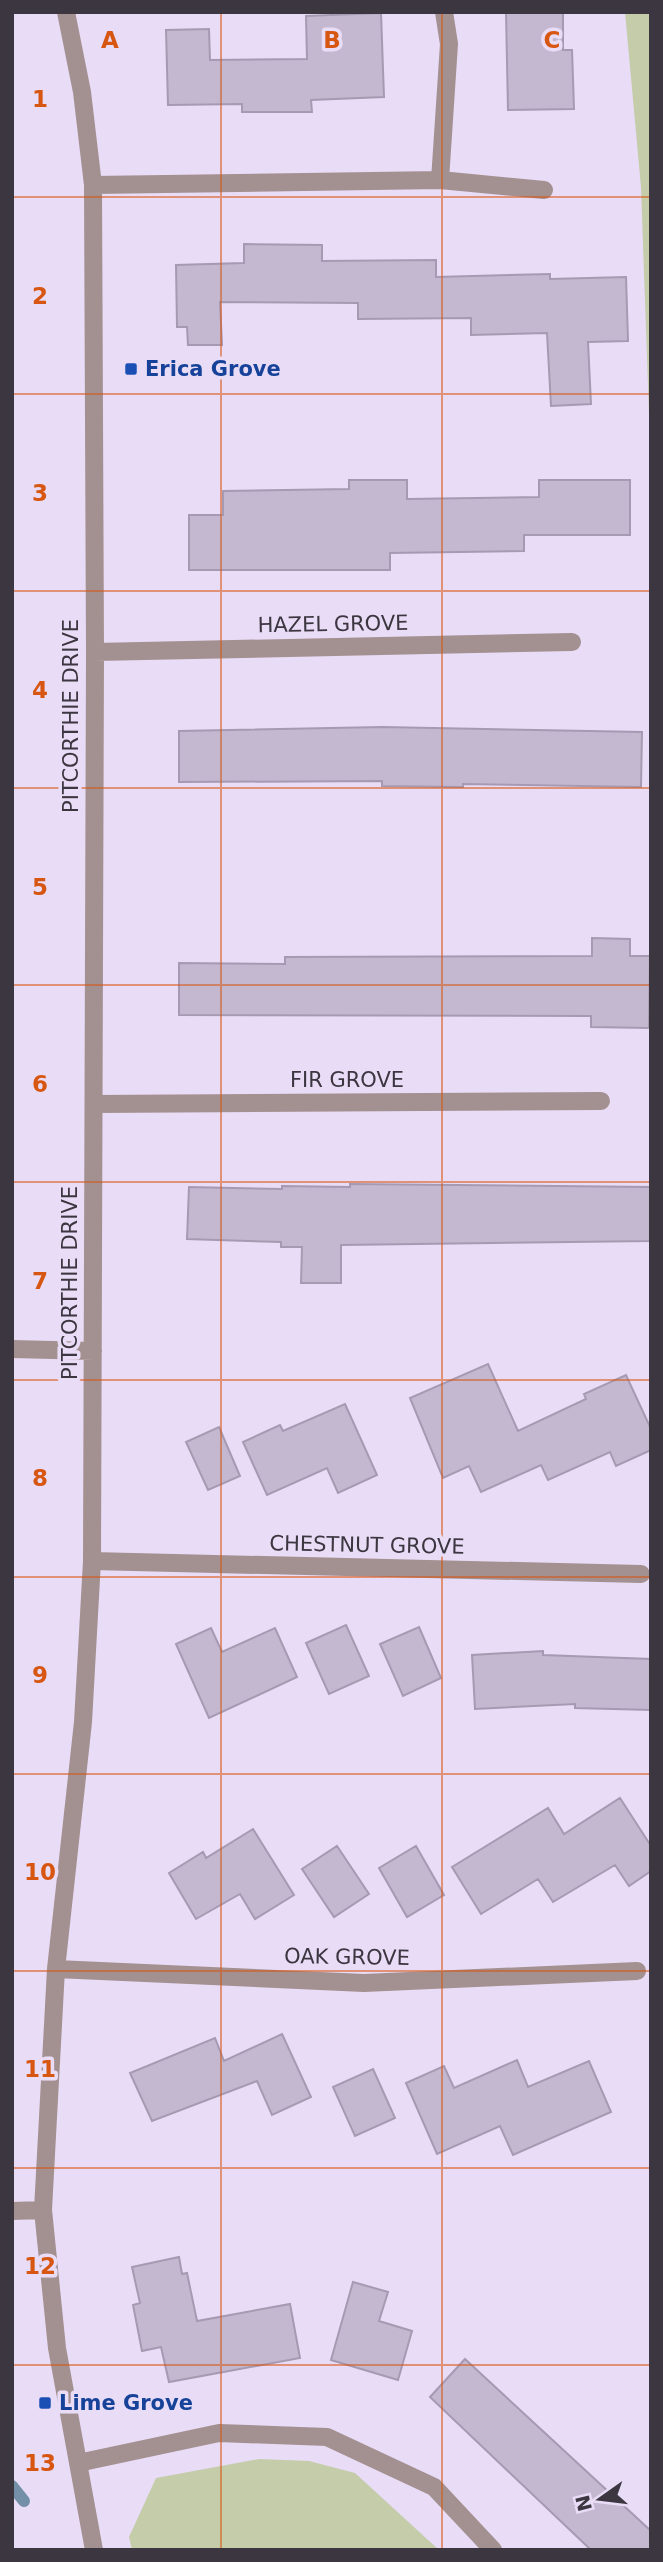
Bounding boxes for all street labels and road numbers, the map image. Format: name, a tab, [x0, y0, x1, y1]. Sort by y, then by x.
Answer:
street label: HAZEL GROVE	[257, 611, 409, 637]
street label: PITCORTHIE DRIVE	[59, 619, 83, 813]
street label: FIR GROVE	[290, 1068, 404, 1092]
street label: PITCORTHIE DRIVE	[58, 1186, 82, 1380]
street label: CHESTNUT GROVE	[269, 1531, 465, 1559]
street label: OAK GROVE	[284, 1944, 410, 1970]

